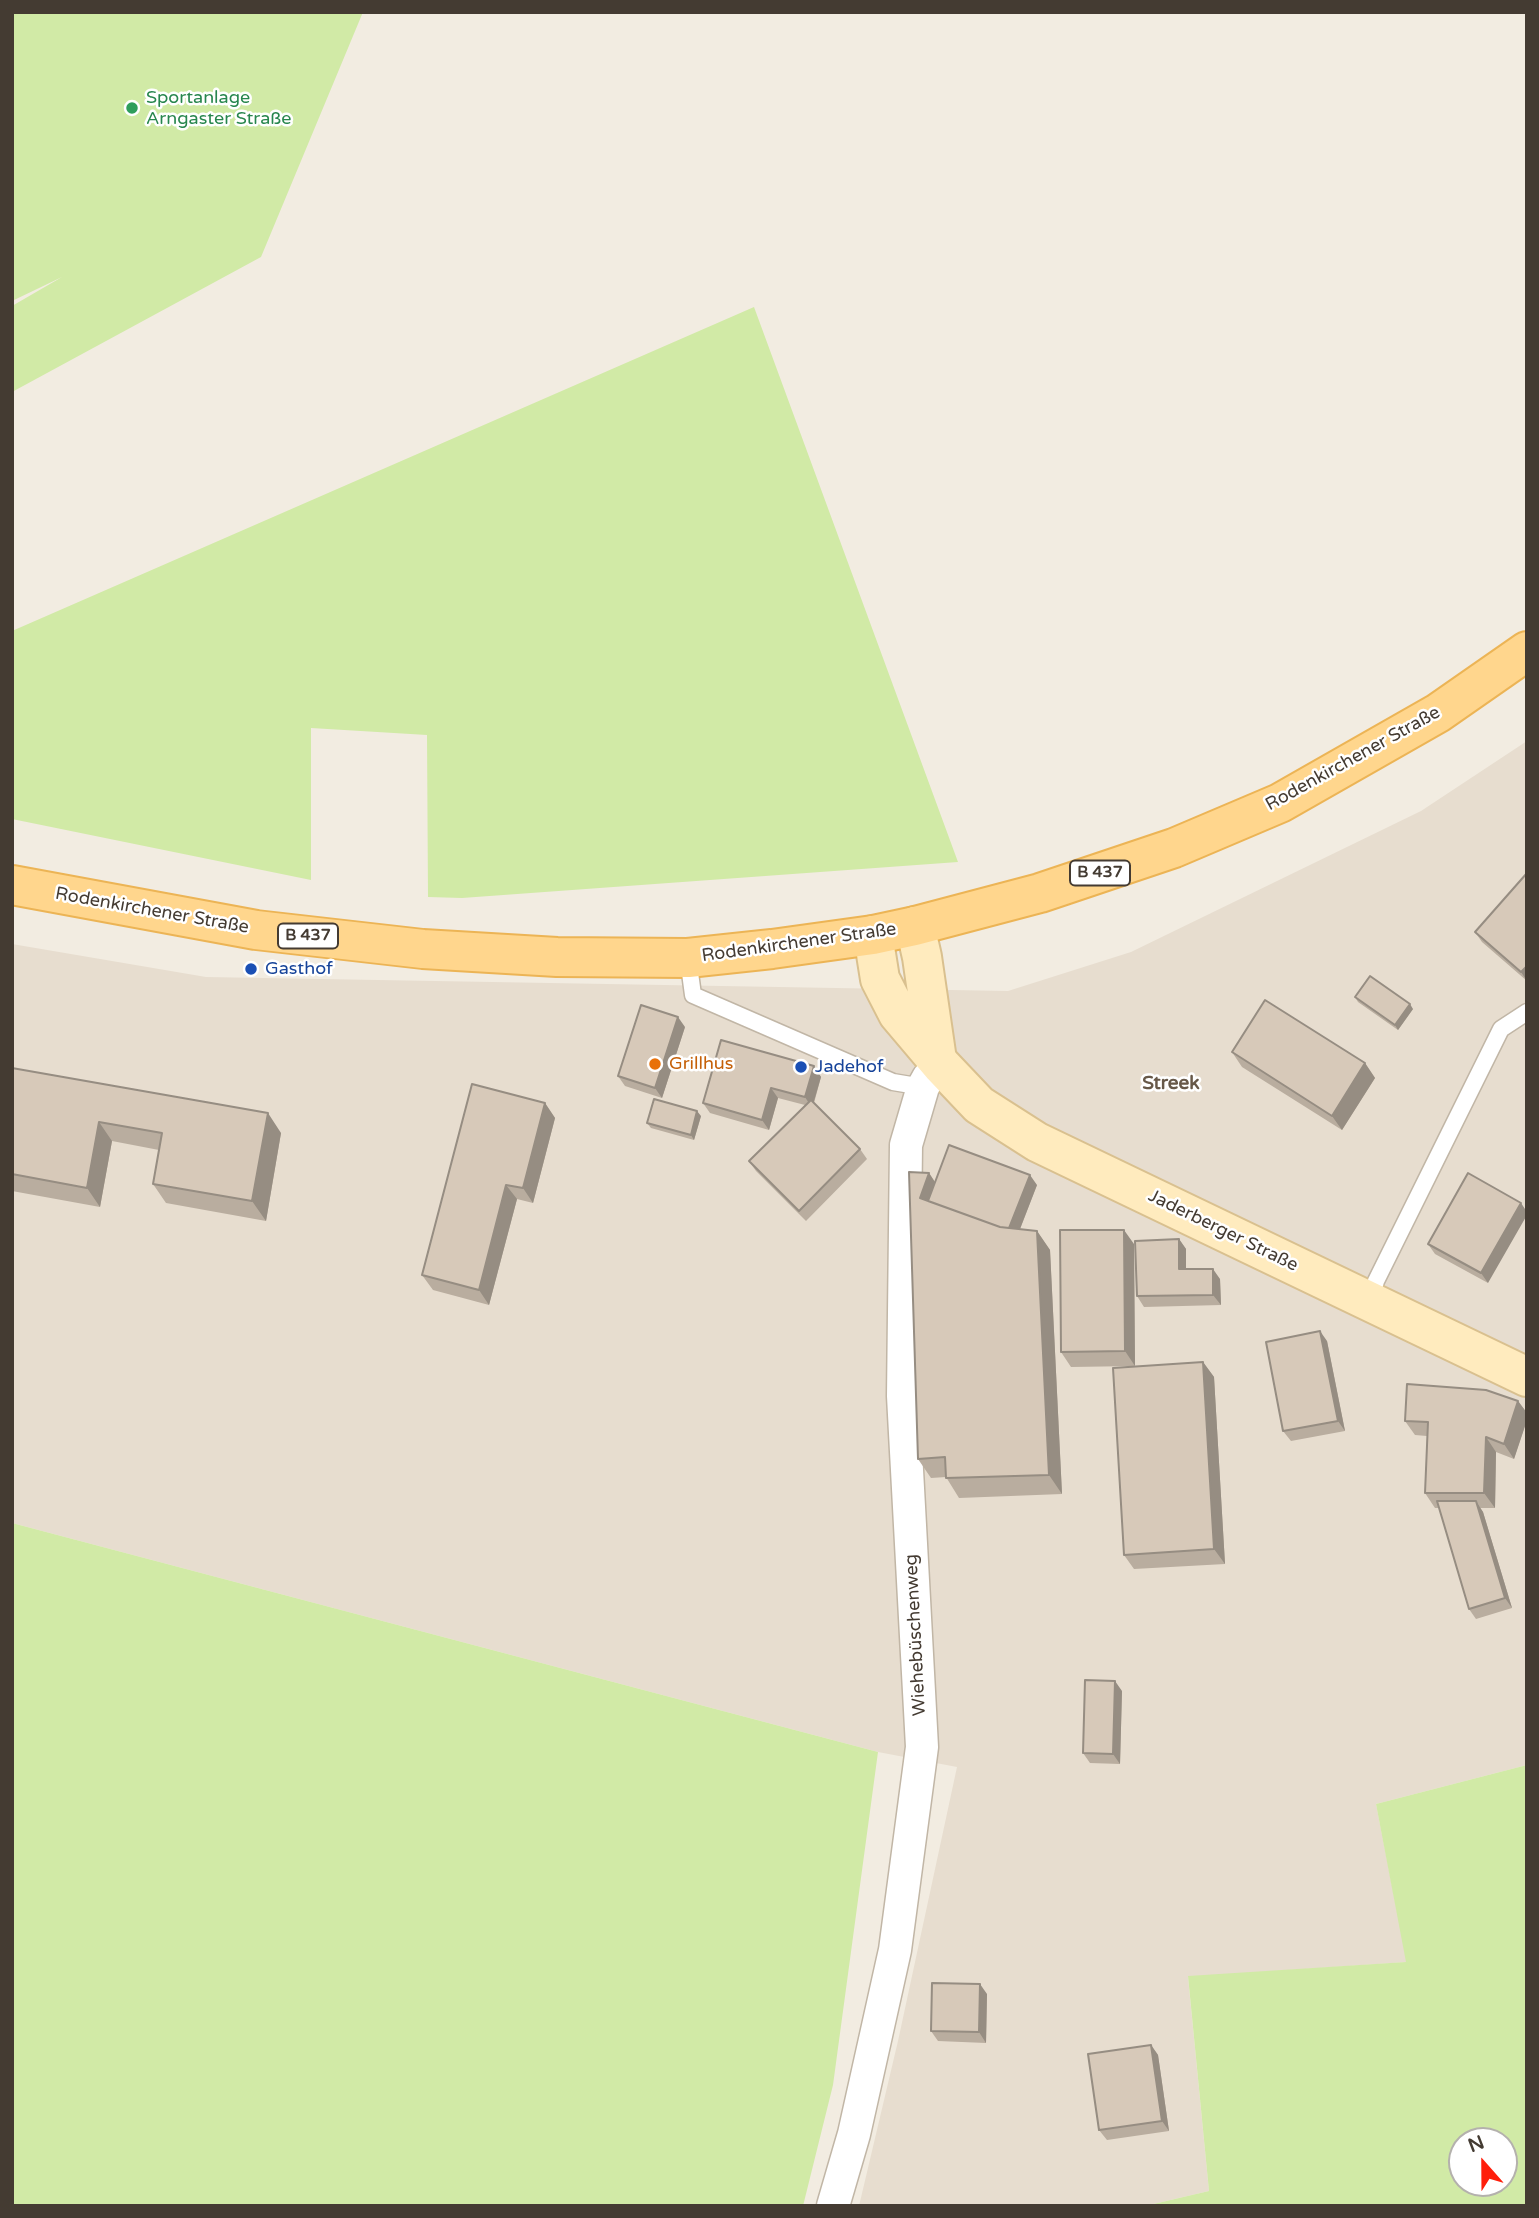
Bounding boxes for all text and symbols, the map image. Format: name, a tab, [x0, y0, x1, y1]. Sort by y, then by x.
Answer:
place label: Sportanlage Arngaster Straße	[146, 87, 291, 130]
marker: Sportanlage Arngaster Straße	[124, 100, 140, 116]
street label: Rodenkirchener Straße	[1262, 702, 1444, 816]
road number: B 437	[1070, 860, 1130, 886]
street label: Rodenkirchener Straße	[53, 883, 251, 939]
street label: Rodenkirchener Straße	[700, 919, 898, 967]
road number: B 437	[278, 924, 338, 948]
place label: Gasthof	[265, 958, 333, 980]
marker: Gasthof	[243, 961, 259, 977]
place label: Grillhus	[669, 1053, 733, 1075]
marker: Grillhus	[647, 1056, 663, 1072]
place label: Jadehof	[815, 1056, 884, 1078]
marker: Jadehof	[793, 1059, 809, 1075]
district label: Streek	[1142, 1073, 1200, 1095]
street label: Jaderberger Straße	[1145, 1185, 1301, 1277]
street label: Wiehebüschenweg	[901, 1554, 931, 1716]
north arrow	[1448, 2127, 1518, 2197]
text: N	[1465, 2131, 1487, 2157]

